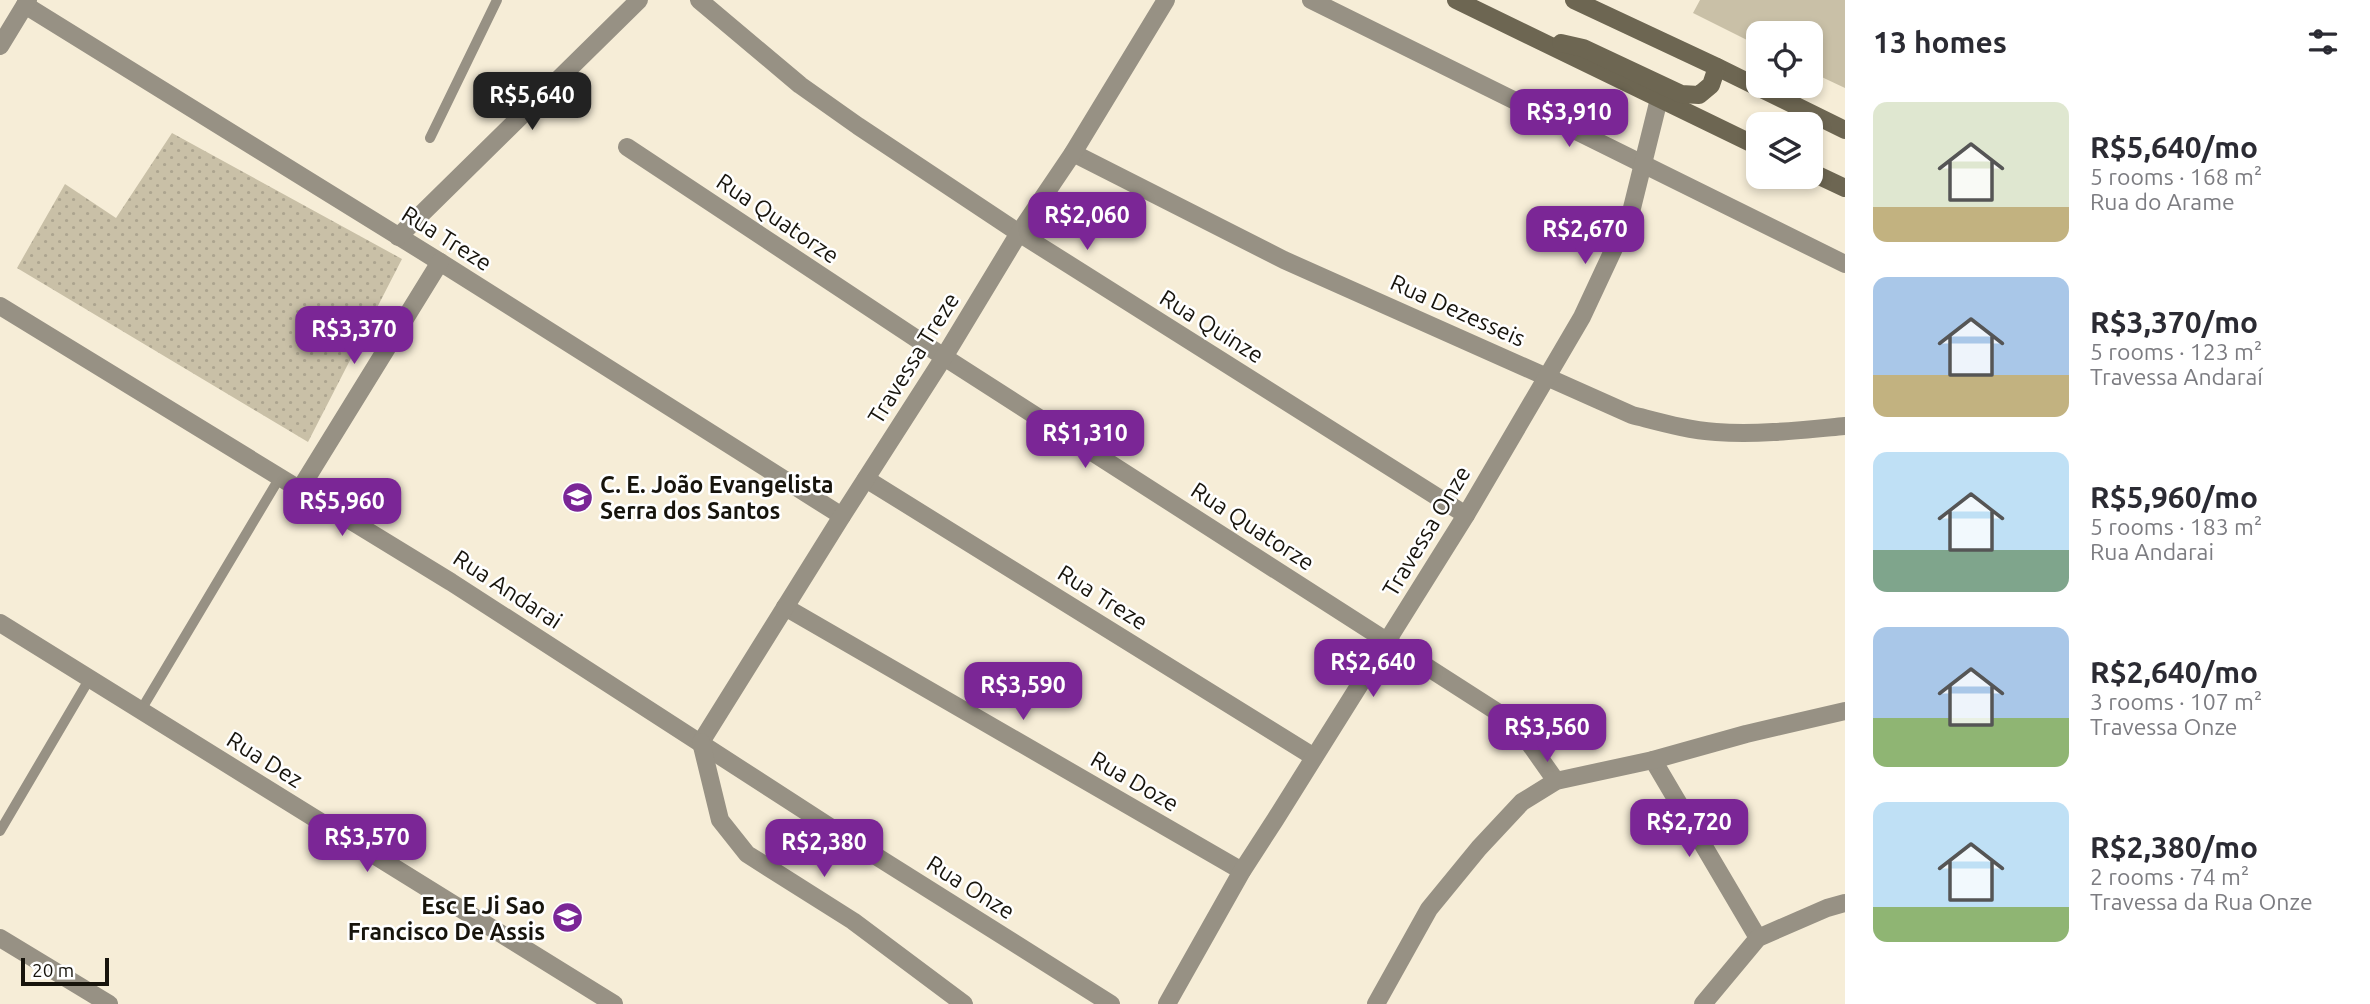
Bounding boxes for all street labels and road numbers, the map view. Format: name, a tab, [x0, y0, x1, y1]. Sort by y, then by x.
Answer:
street label: Rua Quatorze	[712, 168, 844, 268]
street label: Rua Treze	[398, 201, 496, 275]
street label: Rua Dezesseis	[1387, 269, 1529, 351]
street label: Rua Quinze	[1156, 284, 1268, 368]
street label: Travessa Treze	[863, 288, 963, 428]
street label: Travessa Onze	[1377, 461, 1475, 601]
street label: Rua Quatorze	[1187, 477, 1319, 575]
street label: Rua Andarai	[449, 545, 567, 633]
street label: Rua Treze	[1054, 560, 1152, 634]
street label: Rua Dez	[223, 726, 307, 792]
street label: Rua Doze	[1087, 746, 1183, 816]
street label: Rua Onze	[923, 850, 1019, 924]

